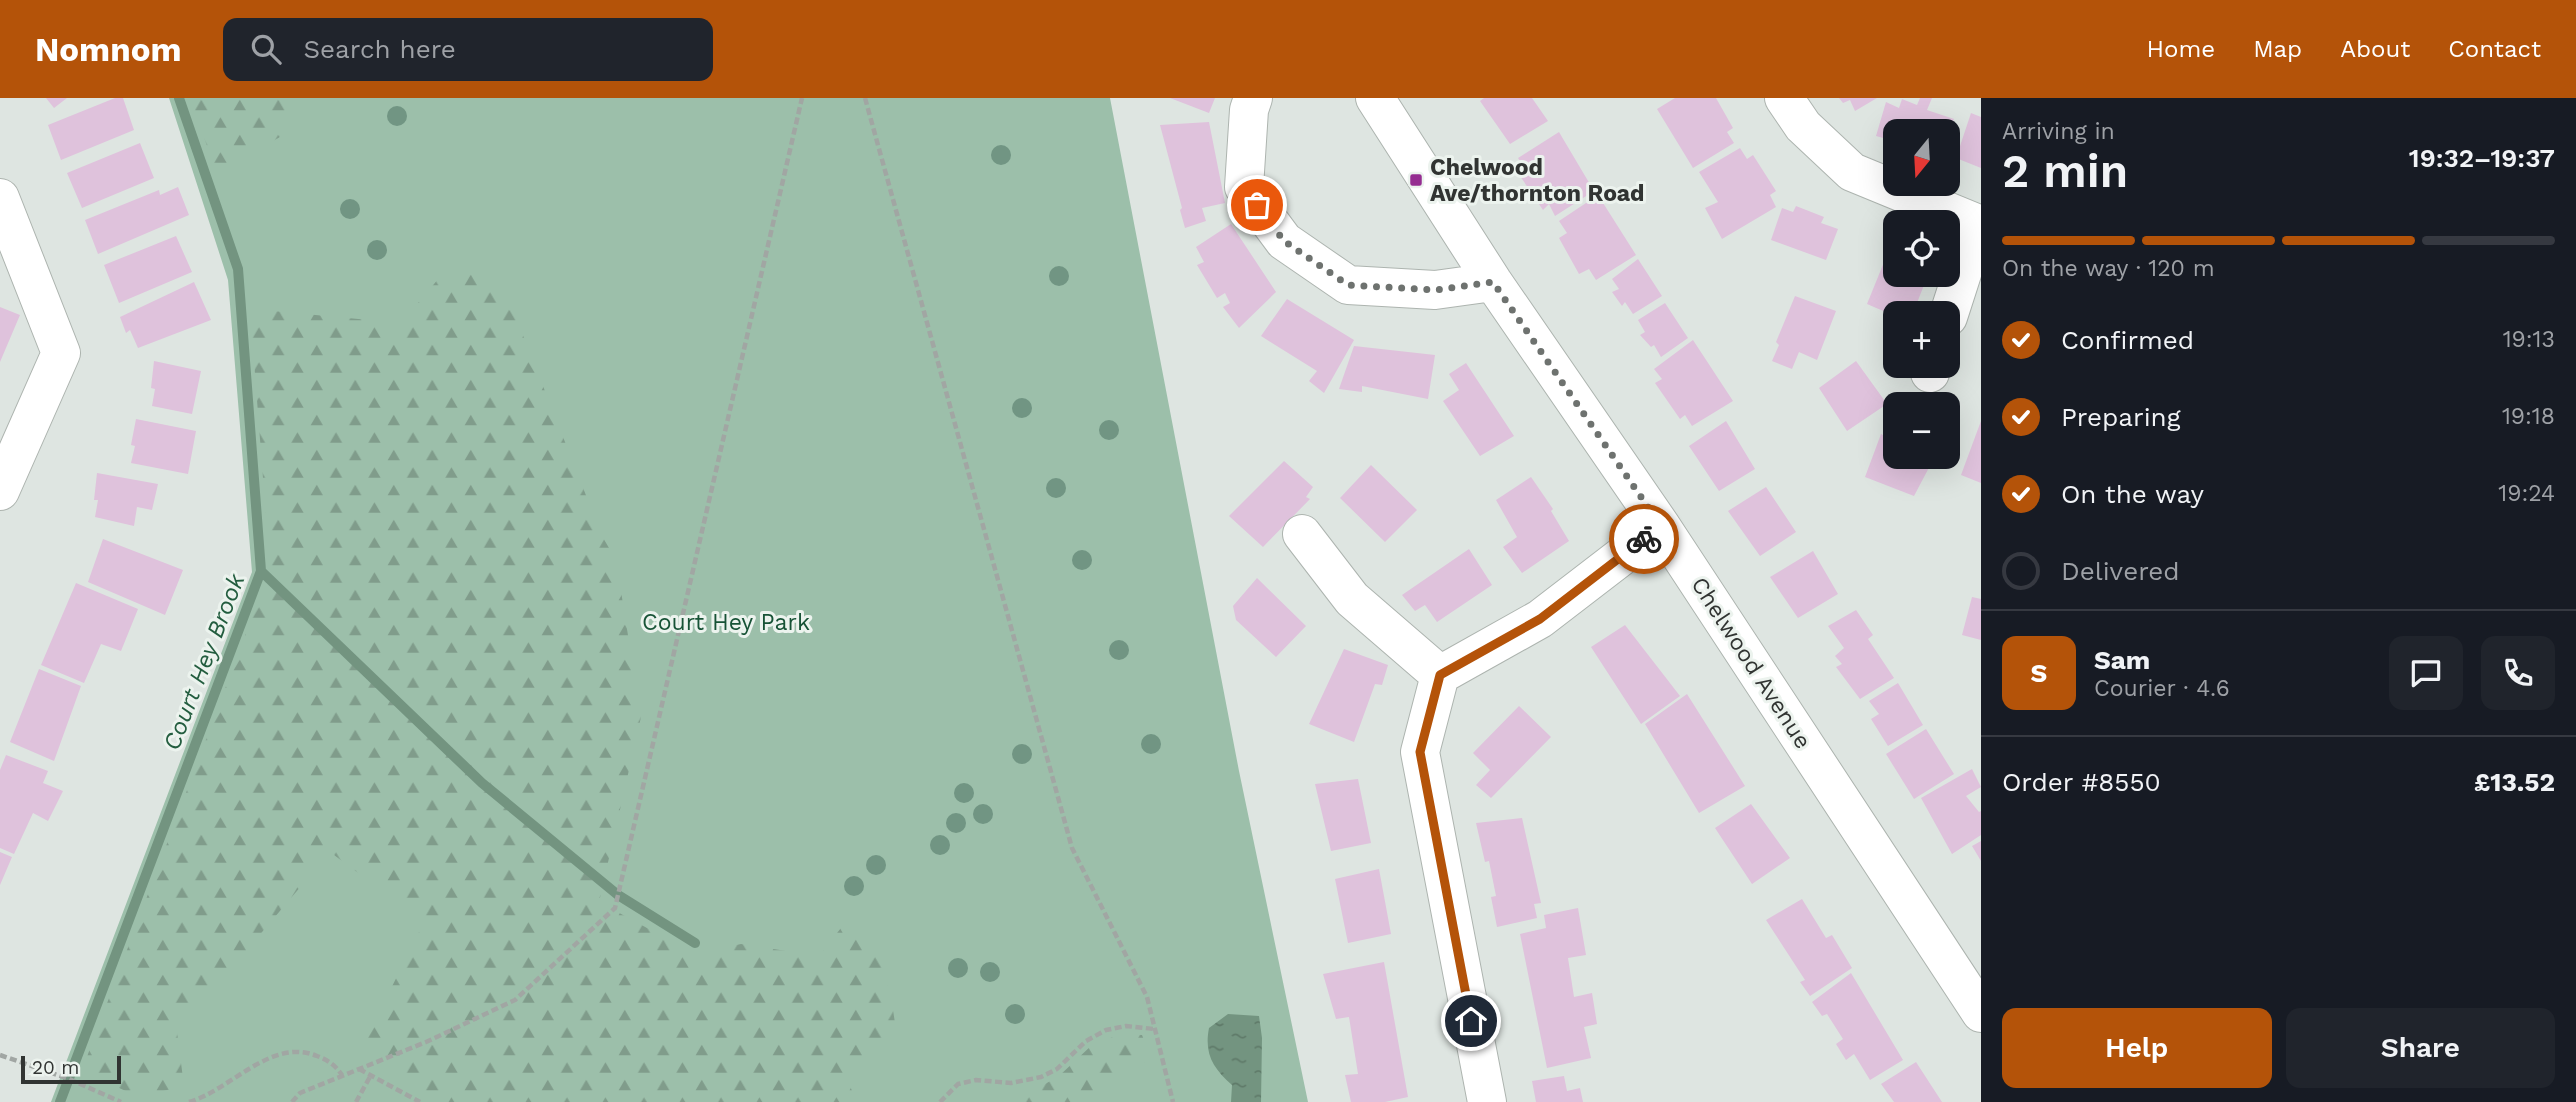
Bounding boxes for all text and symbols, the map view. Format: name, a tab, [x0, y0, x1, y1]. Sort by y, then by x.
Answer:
search box	[223, 18, 713, 81]
text: Nomnom	[35, 30, 181, 69]
icon: search	[247, 30, 285, 68]
text: Search here	[303, 34, 456, 64]
text: Home	[2147, 35, 2215, 63]
text: Map	[2253, 35, 2302, 63]
text: About	[2340, 35, 2410, 63]
text: Contact	[2448, 35, 2541, 63]
text: Arriving in	[2002, 118, 2115, 145]
north arrow	[1883, 119, 1960, 196]
map controls	[1883, 119, 1960, 469]
text: 19:32–19:37	[2409, 143, 2555, 173]
text: 2 min	[2002, 144, 2128, 198]
place label: Chelwood Ave/thornton Road	[1430, 154, 1645, 207]
marker: Chelwood Ave/thornton Road	[1408, 172, 1424, 188]
pin	[1227, 175, 1287, 235]
icon: bag	[1238, 186, 1276, 224]
button: locate	[1883, 210, 1960, 287]
text: On the way · 120 m	[2002, 255, 2215, 282]
button: +	[1883, 301, 1960, 378]
icon: check	[2002, 321, 2040, 359]
text: Confirmed	[2061, 325, 2194, 355]
text: 19:13	[2503, 326, 2555, 353]
button: −	[1883, 392, 1960, 469]
icon: check	[2002, 398, 2040, 436]
text: Preparing	[2061, 402, 2181, 432]
text: 19:18	[2502, 403, 2555, 430]
icon: check	[2002, 475, 2040, 513]
text: On the way	[2061, 479, 2204, 509]
text: 19:24	[2498, 480, 2555, 507]
courier	[1609, 504, 1679, 574]
icon: bike	[1625, 520, 1663, 558]
text: Delivered	[2061, 556, 2180, 586]
water label: Court Hey Brook	[157, 569, 251, 754]
street label: Chelwood Avenue	[1685, 572, 1817, 754]
park label: Court Hey Park	[642, 609, 810, 636]
button: chat	[2389, 636, 2463, 710]
button: phone	[2481, 636, 2555, 710]
text: Sam	[2094, 645, 2150, 675]
text: S	[2031, 658, 2047, 688]
text: Courier · 4.6	[2094, 675, 2230, 702]
text: Order #8550	[2002, 767, 2161, 797]
text: £13.52	[2474, 767, 2555, 797]
pin	[1441, 991, 1501, 1051]
icon: home	[1452, 1002, 1490, 1040]
button: Help	[2002, 1008, 2272, 1088]
button: Share	[2286, 1008, 2555, 1088]
scale bar	[21, 1053, 121, 1085]
text: 20 m	[32, 1056, 79, 1079]

